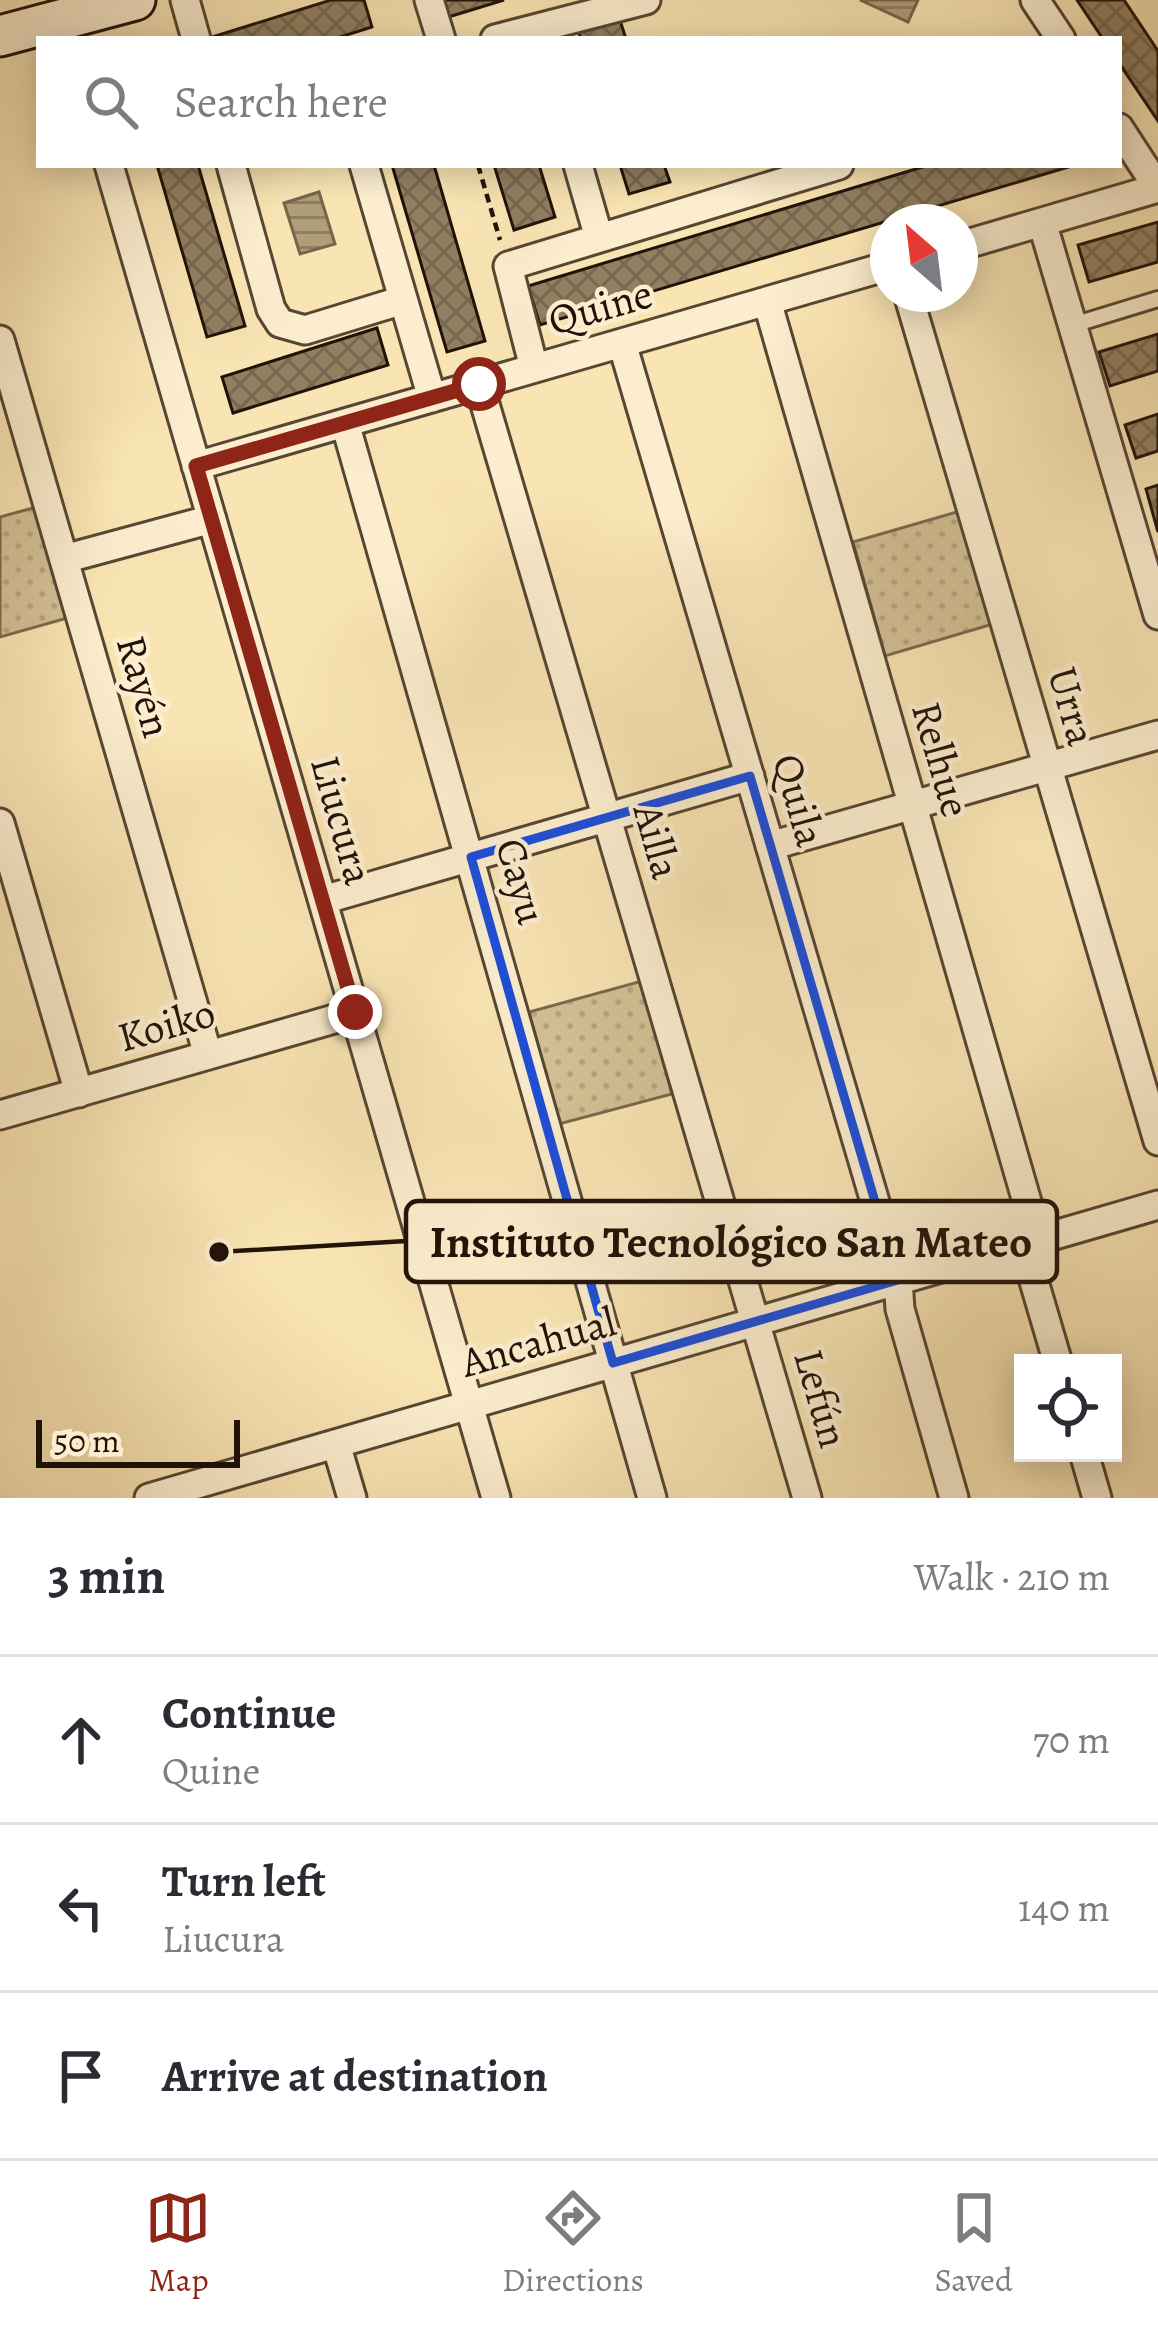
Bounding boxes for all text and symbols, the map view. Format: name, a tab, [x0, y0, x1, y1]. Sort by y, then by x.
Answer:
search box	[36, 36, 1122, 168]
icon: search	[78, 69, 144, 135]
text: Search here	[174, 71, 388, 133]
north arrow	[870, 204, 978, 312]
street label: Quine	[541, 265, 659, 348]
route start	[452, 357, 506, 411]
street label: Rayén	[103, 629, 186, 744]
street label: Urra	[1034, 660, 1111, 752]
street label: Relhue	[898, 695, 985, 823]
street label: Quila	[759, 747, 840, 853]
street label: Liucura	[297, 749, 388, 892]
street label: Ailla	[619, 796, 695, 886]
street label: Cayu	[482, 832, 561, 931]
street label: Koiko	[111, 983, 221, 1065]
route end	[328, 985, 382, 1039]
callout: Instituto Tecnológico San Mateo	[406, 1201, 1057, 1282]
text: Instituto Tecnológico San Mateo	[430, 1211, 1032, 1273]
street label: Ancahual	[453, 1292, 622, 1391]
street label: Lefún	[780, 1342, 863, 1454]
map controls	[1014, 1354, 1122, 1462]
button: locate	[1014, 1354, 1122, 1462]
scale bar	[36, 1414, 240, 1467]
text: 50 m	[54, 1418, 120, 1463]
text: 3 min	[48, 1541, 165, 1611]
text: Walk · 210 m	[914, 1550, 1110, 1603]
text: Continue	[162, 1682, 336, 1744]
icon: ahead	[48, 1707, 114, 1773]
text: 70 m	[1033, 1713, 1110, 1766]
text: Quine	[162, 1744, 260, 1797]
text: Turn left	[162, 1850, 326, 1912]
icon: left	[48, 1875, 114, 1941]
text: 140 m	[1018, 1881, 1110, 1934]
text: Liucura	[162, 1912, 284, 1965]
icon: arrive	[48, 2043, 114, 2109]
text: Arrive at destination	[162, 2045, 548, 2107]
tab: Map	[145, 2185, 211, 2302]
tab: Directions	[502, 2185, 644, 2302]
tab: Saved	[934, 2185, 1013, 2302]

